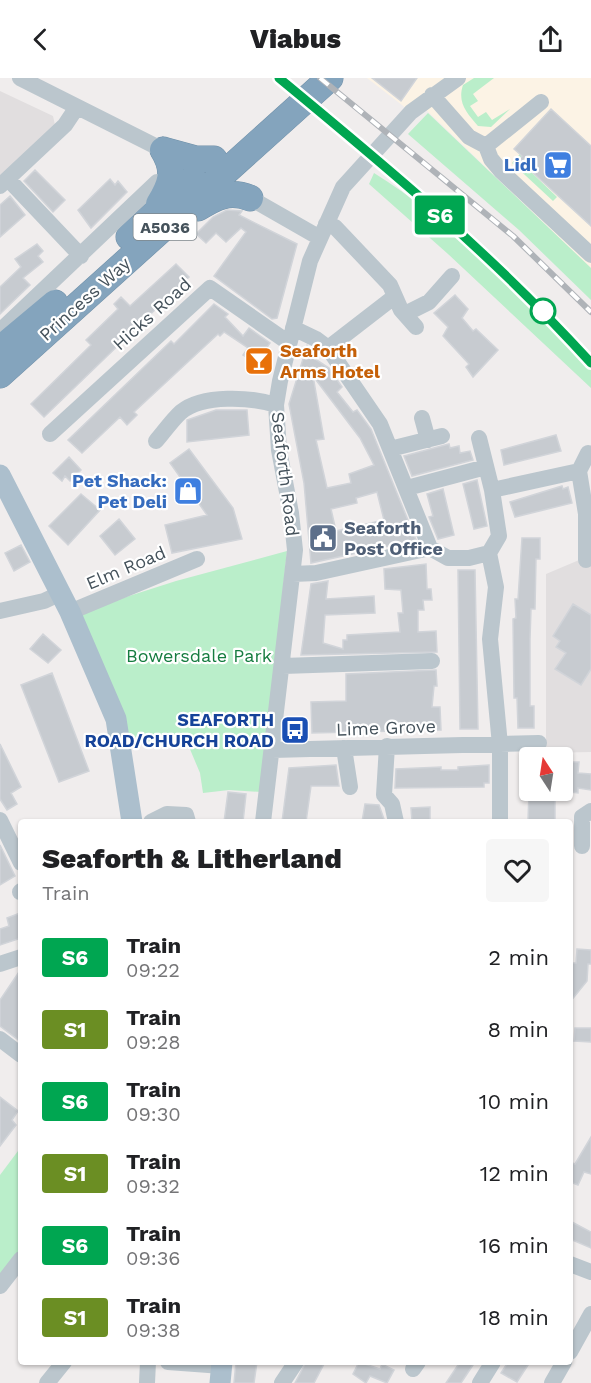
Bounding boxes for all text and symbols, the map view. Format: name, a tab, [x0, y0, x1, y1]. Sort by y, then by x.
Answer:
icon: back	[24, 23, 57, 56]
text: Viabus	[250, 23, 341, 55]
icon: share	[534, 23, 567, 56]
supermarket icon: Lidl	[542, 149, 574, 181]
place label: Lidl	[504, 154, 537, 175]
line badge: S6	[413, 196, 467, 234]
text: S6	[427, 203, 453, 228]
road number: A5036	[134, 214, 196, 240]
street label: Princess Way	[35, 252, 135, 345]
street label: Hicks Road	[108, 273, 195, 354]
unlabelled marker	[530, 298, 556, 324]
place label: Seaforth Arms Hotel	[280, 340, 380, 382]
bar icon: Seaforth Arms Hotel	[243, 345, 275, 377]
street label: Seaforth Road	[267, 411, 304, 537]
place label: Pet Shack: Pet Deli	[72, 470, 167, 512]
shop icon: Pet Shack: Pet Deli	[172, 475, 204, 507]
place label: Seaforth Post Office	[344, 517, 443, 559]
public building icon: Seaforth Post Office	[307, 522, 339, 554]
street label: Elm Road	[83, 541, 169, 594]
park label: Bowersdale Park	[126, 645, 272, 666]
place label: SEAFORTH ROAD/CHURCH ROAD	[84, 709, 274, 751]
bus stop icon: SEAFORTH ROAD/CHURCH ROAD	[279, 714, 311, 746]
street label: Lime Grove	[336, 715, 436, 740]
north arrow	[519, 747, 573, 801]
map controls	[519, 747, 573, 801]
button: heart	[486, 839, 549, 902]
text: Seaforth & Litherland	[42, 842, 342, 875]
text: Train	[42, 881, 90, 905]
text: Train	[126, 933, 181, 958]
text: S6	[62, 945, 88, 970]
text: 2 min	[488, 945, 549, 970]
text: 09:22	[126, 958, 180, 982]
text: Train	[126, 1005, 181, 1030]
text: S1	[64, 1017, 86, 1042]
text: 8 min	[488, 1017, 549, 1042]
text: 09:28	[126, 1030, 181, 1054]
text: Train	[126, 1077, 181, 1102]
text: S6	[62, 1089, 88, 1114]
text: 10 min	[479, 1089, 549, 1114]
text: 09:30	[126, 1102, 181, 1126]
text: Train	[126, 1149, 181, 1174]
text: S1	[64, 1161, 86, 1186]
text: 12 min	[480, 1161, 549, 1186]
text: 09:32	[126, 1174, 180, 1198]
text: Train	[126, 1221, 181, 1246]
text: S6	[62, 1233, 88, 1258]
text: 16 min	[479, 1233, 549, 1258]
text: 09:36	[126, 1246, 181, 1270]
text: Train	[126, 1293, 181, 1318]
text: S1	[64, 1305, 86, 1330]
text: 18 min	[479, 1305, 549, 1330]
text: 09:38	[126, 1318, 181, 1342]

